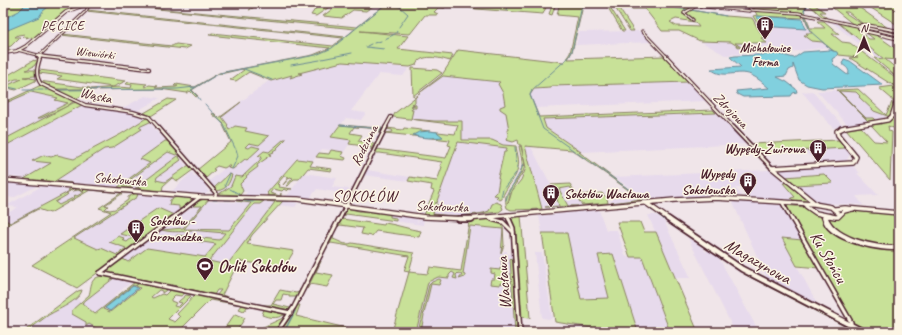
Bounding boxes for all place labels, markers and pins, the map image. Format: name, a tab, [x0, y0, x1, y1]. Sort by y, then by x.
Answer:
building icon: Michałowice Ferma	[755, 15, 775, 40]
place label: Michałowice Ferma	[740, 40, 791, 70]
building icon: Wypędy-Żwirowa	[808, 138, 828, 163]
place label: Wypędy-Żwirowa	[724, 140, 806, 157]
place label: Wypędy Sokołowska	[682, 165, 736, 198]
building icon: Wypędy Sokołowska	[738, 171, 758, 196]
building icon: Sokołów Wacława	[541, 183, 561, 208]
place label: Sokołów Wacława	[564, 185, 650, 202]
place label: Sokołów - Gromadzka	[149, 212, 203, 245]
building icon: Sokołów - Gromadzka	[126, 218, 146, 243]
sports icon: Orlik Sokołów	[195, 256, 215, 281]
place label: Orlik Sokołów	[218, 256, 297, 277]

